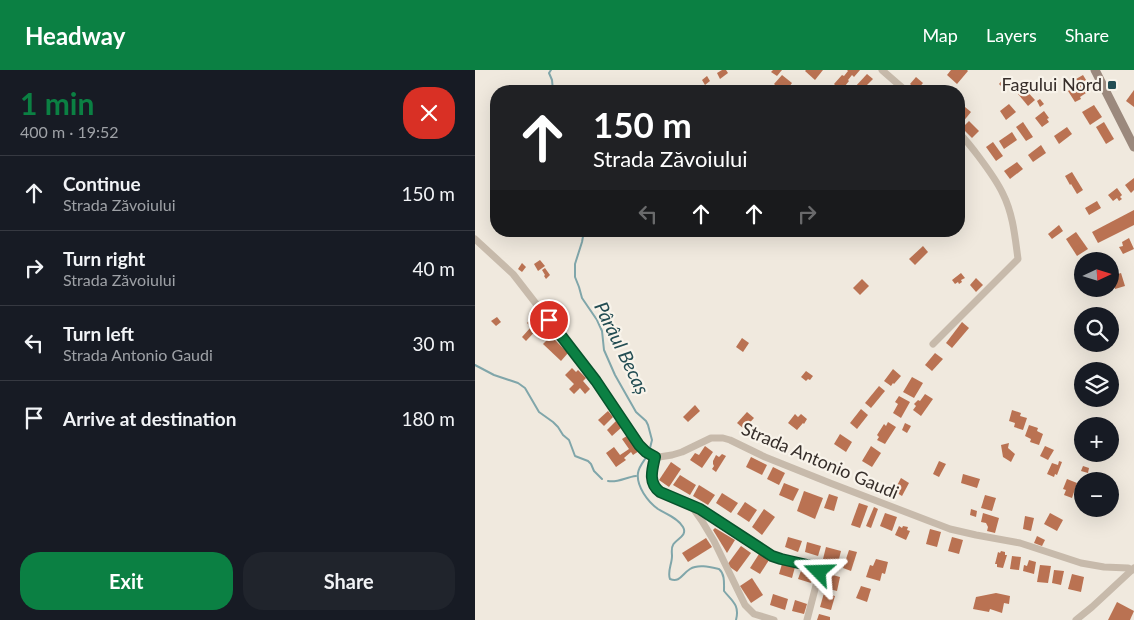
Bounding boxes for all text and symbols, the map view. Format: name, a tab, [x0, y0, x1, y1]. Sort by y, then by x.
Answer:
text: Headway	[25, 21, 125, 50]
text: Map	[922, 24, 958, 46]
text: Layers	[986, 24, 1037, 46]
text: Share	[1065, 24, 1109, 46]
place label: Fagului Nord	[1002, 73, 1102, 95]
marker: Fagului Nord	[1106, 79, 1118, 91]
text: 1 min	[20, 85, 94, 121]
button: close	[403, 87, 455, 139]
text: 150 m	[593, 103, 692, 145]
icon: ahead	[510, 105, 575, 170]
text: 400 m · 19:52	[20, 122, 119, 141]
text: Strada Zăvoiului	[593, 145, 748, 172]
text: Continue	[63, 172, 141, 195]
icon: ahead	[20, 179, 48, 207]
text: 150 m	[401, 182, 455, 205]
text: Strada Zăvoiului	[63, 195, 175, 214]
icon: left	[634, 200, 662, 228]
icon: ahead	[687, 200, 715, 228]
icon: ahead	[740, 200, 768, 228]
icon: right	[793, 200, 821, 228]
text: Turn right	[63, 247, 145, 270]
north arrow	[1074, 252, 1119, 298]
map controls	[1074, 252, 1119, 517]
icon: right	[20, 254, 48, 282]
text: 40 m	[412, 257, 455, 280]
text: Strada Zăvoiului	[63, 270, 175, 289]
water label: Pârâul Becaș	[590, 298, 655, 398]
pin	[528, 299, 570, 341]
icon: arrive	[535, 306, 563, 334]
button: search	[1074, 307, 1119, 352]
text: Turn left	[63, 322, 134, 345]
icon: left	[20, 329, 48, 357]
text: 30 m	[412, 332, 455, 355]
text: Strada Antonio Gaudi	[63, 345, 213, 364]
button: layers	[1074, 362, 1119, 407]
icon: arrive	[20, 404, 48, 432]
text: Arrive at destination	[63, 407, 236, 430]
text: 180 m	[401, 407, 455, 430]
street label: Strada Antonio Gaudi	[739, 417, 902, 503]
button: +	[1074, 417, 1119, 462]
button: −	[1074, 472, 1119, 517]
position arrow	[792, 545, 844, 597]
button: Exit	[20, 552, 233, 610]
button: Share	[243, 552, 455, 610]

